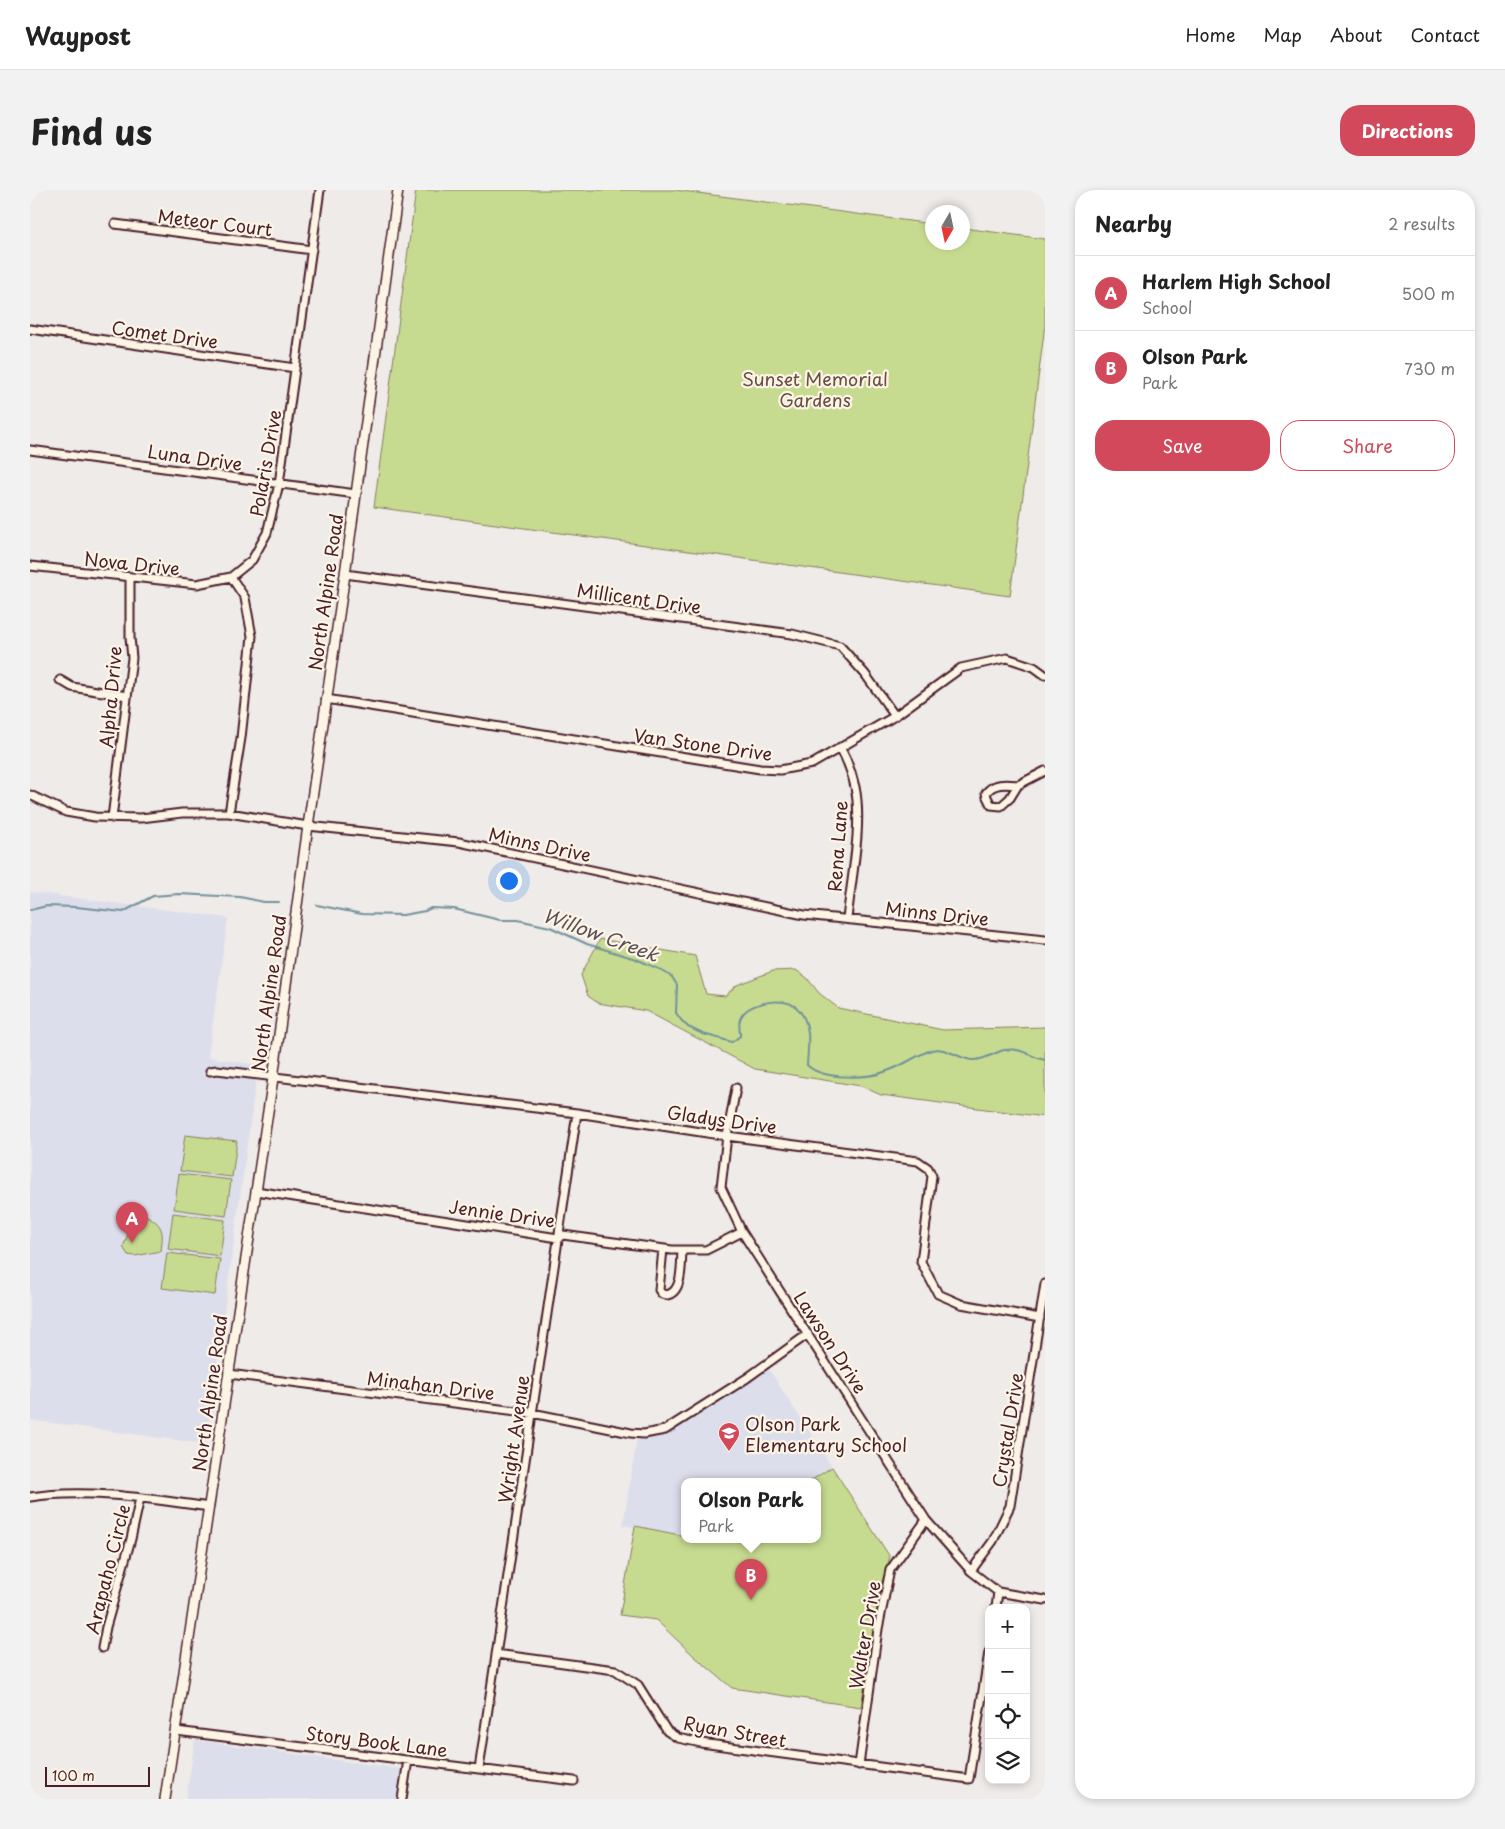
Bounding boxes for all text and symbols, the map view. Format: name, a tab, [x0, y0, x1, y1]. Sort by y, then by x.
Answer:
text: Waypost	[25, 17, 131, 53]
text: Home	[1185, 21, 1235, 48]
text: Map	[1263, 21, 1302, 48]
text: About	[1330, 21, 1382, 48]
text: Contact	[1410, 21, 1480, 48]
text: Find us	[30, 104, 152, 157]
button: Directions	[1340, 105, 1475, 156]
street label: Meteor Court	[156, 202, 274, 242]
north arrow	[925, 205, 970, 250]
text: Nearby	[1095, 207, 1172, 239]
text: 2 results	[1388, 211, 1455, 235]
text: Harlem High School	[1142, 267, 1331, 295]
text: A	[1105, 281, 1117, 305]
text: 500 m	[1402, 281, 1455, 305]
text: School	[1142, 295, 1192, 319]
street label: Comet Drive	[110, 313, 220, 355]
text: Olson Park	[1142, 342, 1248, 370]
text: B	[1106, 356, 1116, 380]
text: 730 m	[1404, 356, 1455, 380]
park label: Sunset Memorial Gardens	[742, 365, 888, 413]
text: Park	[1142, 370, 1178, 394]
street label: Polaris Drive	[242, 407, 288, 519]
button: Save	[1095, 420, 1270, 471]
button: Share	[1280, 420, 1455, 471]
street label: Luna Drive	[146, 437, 244, 477]
street label: North Alpine Road	[301, 512, 349, 672]
street label: Nova Drive	[83, 545, 182, 581]
street label: Millicent Drive	[575, 576, 703, 620]
street label: Alpha Drive	[92, 645, 128, 749]
street label: Van Stone Drive	[632, 721, 774, 767]
street label: Rena Lane	[820, 799, 854, 893]
street label: Minns Drive	[486, 820, 594, 868]
your location	[496, 868, 522, 894]
street label: Minns Drive	[884, 894, 990, 932]
water label: Willow Creek	[539, 900, 664, 968]
street label: North Alpine Road	[244, 913, 292, 1073]
street label: Gladys Drive	[665, 1098, 779, 1140]
street label: Jennie Drive	[447, 1192, 557, 1234]
pin: A	[116, 1202, 148, 1243]
street label: Lawson Drive	[788, 1286, 874, 1398]
street label: North Alpine Road	[185, 1313, 233, 1473]
street label: Minahan Drive	[366, 1364, 496, 1406]
street label: Crystal Drive	[985, 1371, 1029, 1489]
street label: Wright Avenue	[491, 1373, 535, 1505]
place label: Olson Park Elementary School	[745, 1410, 907, 1458]
school or university icon: Olson Park Elementary School	[717, 1421, 741, 1452]
popup	[681, 1478, 821, 1543]
text: Olson Park	[698, 1485, 804, 1513]
street label: Arapaho Circle	[78, 1501, 136, 1637]
text: Park	[698, 1513, 734, 1537]
pin: B	[735, 1559, 767, 1600]
street label: Walter Drive	[841, 1579, 887, 1691]
map controls	[985, 1604, 1030, 1784]
button: +	[985, 1604, 1030, 1649]
button: −	[985, 1649, 1030, 1694]
button: locate	[985, 1694, 1030, 1739]
street label: Ryan Street	[681, 1709, 789, 1753]
street label: Story Book Lane	[305, 1719, 449, 1763]
button: layers	[985, 1739, 1030, 1784]
scale bar	[45, 1764, 150, 1787]
text: 100 m	[52, 1765, 95, 1786]

